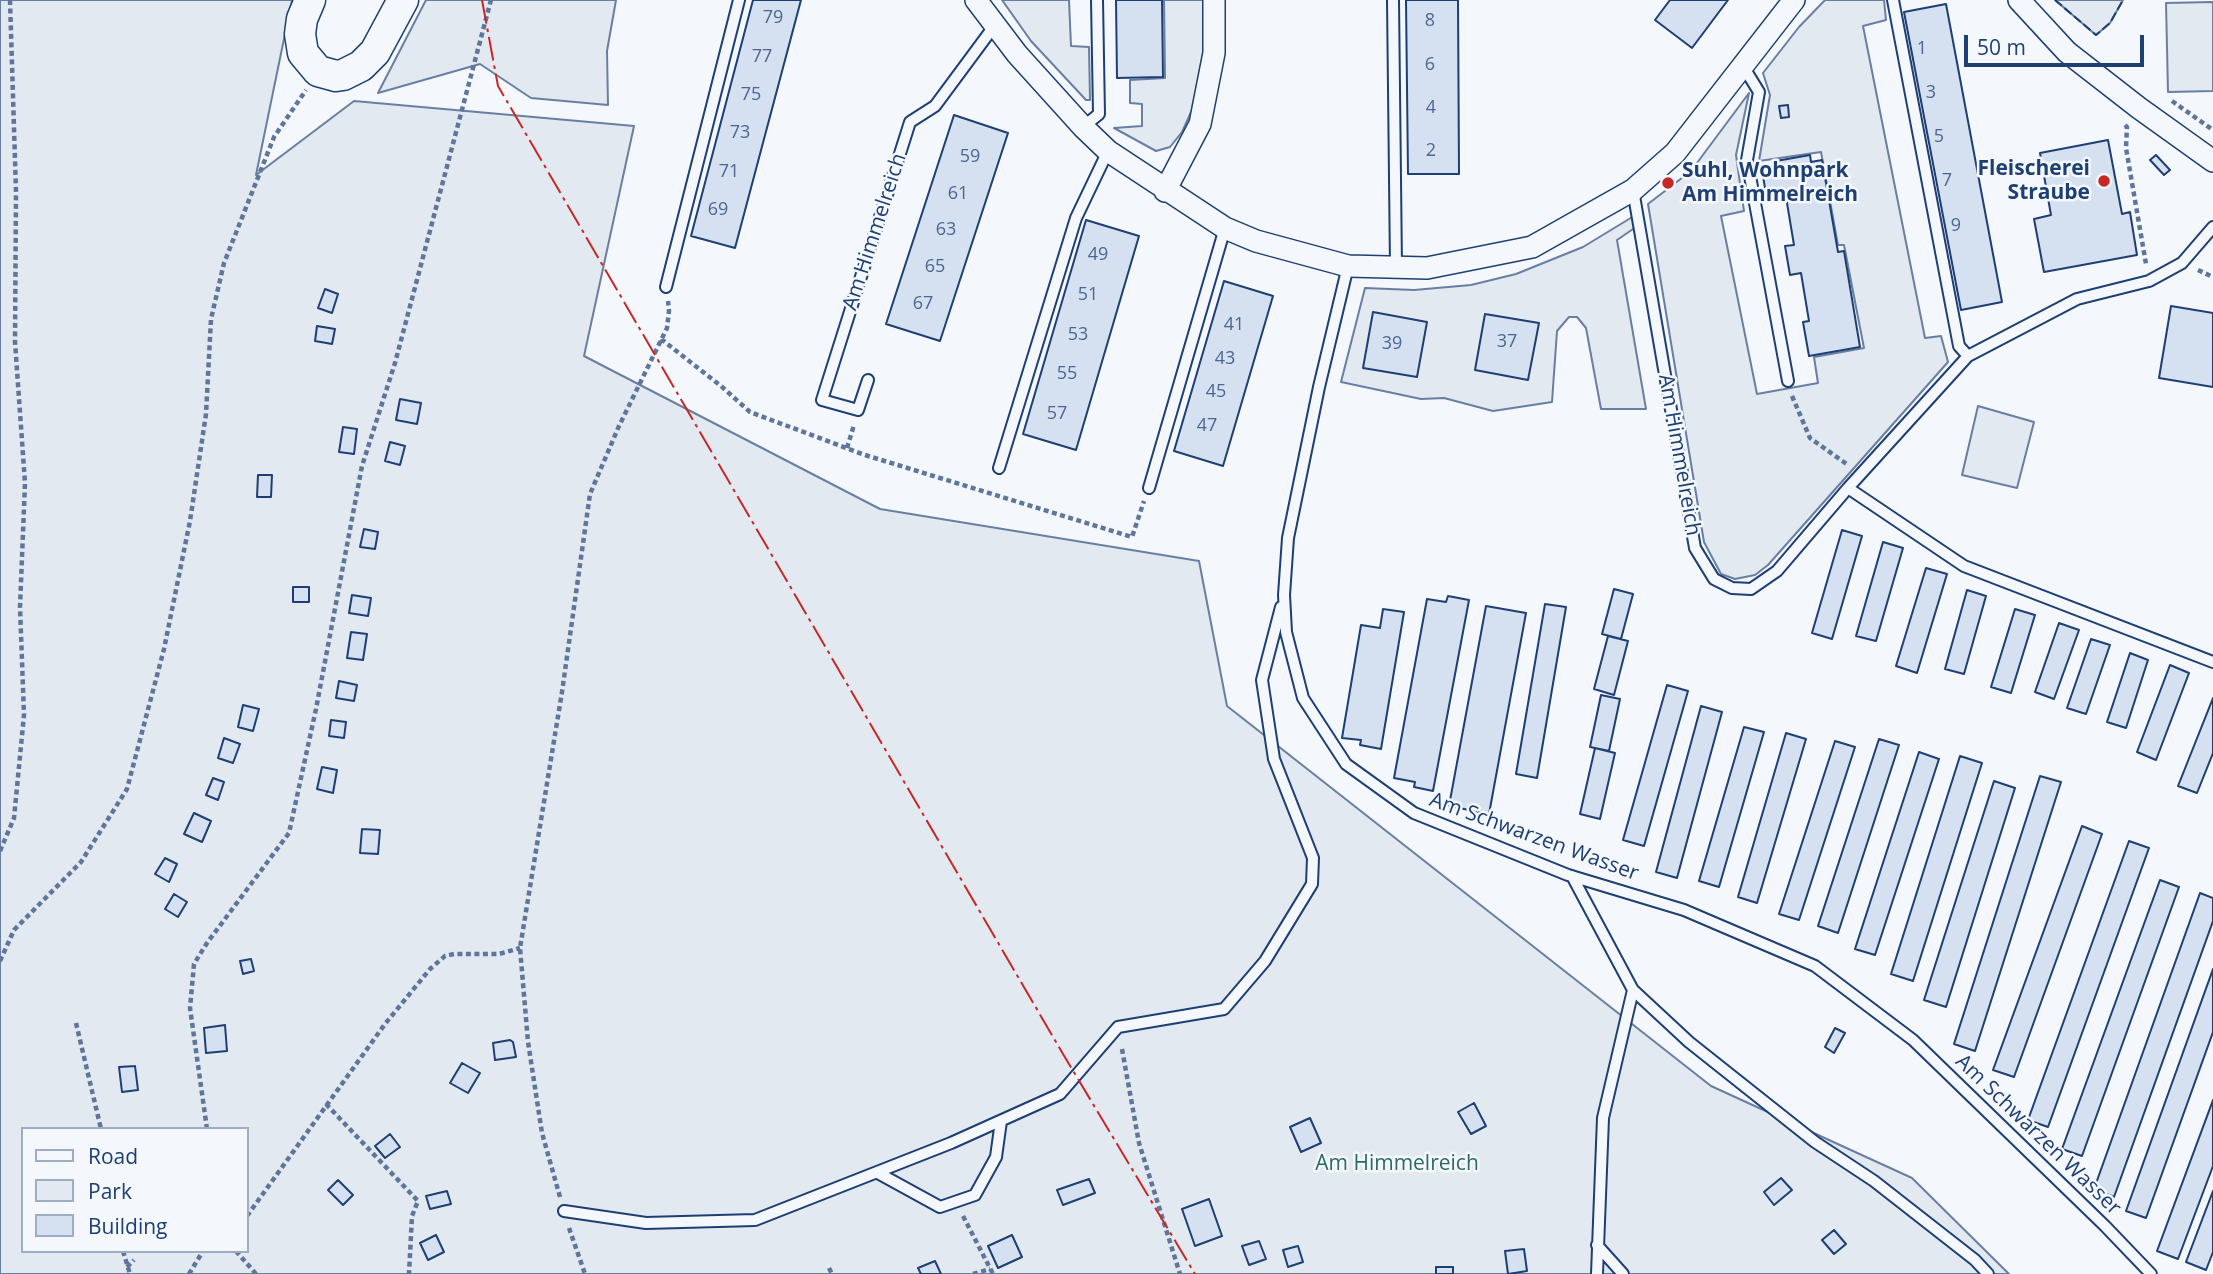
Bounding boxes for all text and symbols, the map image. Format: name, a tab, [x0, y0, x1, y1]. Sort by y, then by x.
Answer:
house number: 79	[763, 7, 783, 29]
house number: 8	[1425, 10, 1435, 32]
scale bar	[1968, 21, 2148, 65]
text: 50 m	[1977, 33, 2026, 61]
house number: 1	[1917, 38, 1927, 60]
house number: 77	[752, 46, 772, 68]
house number: 6	[1425, 54, 1435, 76]
house number: 3	[1926, 82, 1936, 104]
house number: 75	[741, 84, 761, 106]
house number: 4	[1426, 97, 1436, 119]
house number: 73	[730, 122, 750, 144]
house number: 5	[1934, 126, 1944, 148]
house number: 2	[1426, 140, 1436, 162]
house number: 59	[960, 146, 980, 168]
street label: Am Himmelreich	[838, 150, 912, 314]
place label: Fleischerei Straube	[1977, 156, 2090, 206]
place label: Suhl, Wohnpark Am Himmelreich	[1682, 158, 1858, 208]
house number: 71	[719, 161, 739, 183]
house number: 7	[1942, 170, 1952, 192]
marker: Fleischerei Straube	[2096, 173, 2112, 189]
marker: Suhl, Wohnpark Am Himmelreich	[1660, 175, 1676, 191]
house number: 61	[948, 183, 968, 205]
house number: 69	[708, 199, 728, 221]
house number: 9	[1951, 215, 1961, 237]
house number: 63	[936, 219, 956, 241]
house number: 49	[1088, 244, 1108, 266]
house number: 65	[925, 256, 945, 278]
house number: 51	[1078, 284, 1098, 306]
house number: 67	[913, 293, 933, 315]
house number: 41	[1224, 314, 1244, 336]
house number: 53	[1068, 324, 1088, 346]
house number: 37	[1497, 331, 1517, 353]
house number: 39	[1382, 333, 1402, 355]
house number: 43	[1215, 348, 1235, 370]
house number: 55	[1057, 363, 1077, 385]
street label: Am Himmelreich	[1652, 372, 1706, 538]
house number: 45	[1206, 381, 1226, 403]
house number: 57	[1047, 403, 1067, 425]
house number: 47	[1197, 415, 1217, 437]
street label: Am Schwarzen Wasser	[1426, 787, 1642, 887]
street label: Am Schwarzen Wasser	[1950, 1049, 2126, 1221]
legend	[21, 1127, 248, 1253]
text: Road	[88, 1142, 138, 1170]
park label: Am Himmelreich	[1315, 1151, 1479, 1177]
text: Park	[88, 1177, 132, 1205]
text: Building	[88, 1212, 167, 1240]

